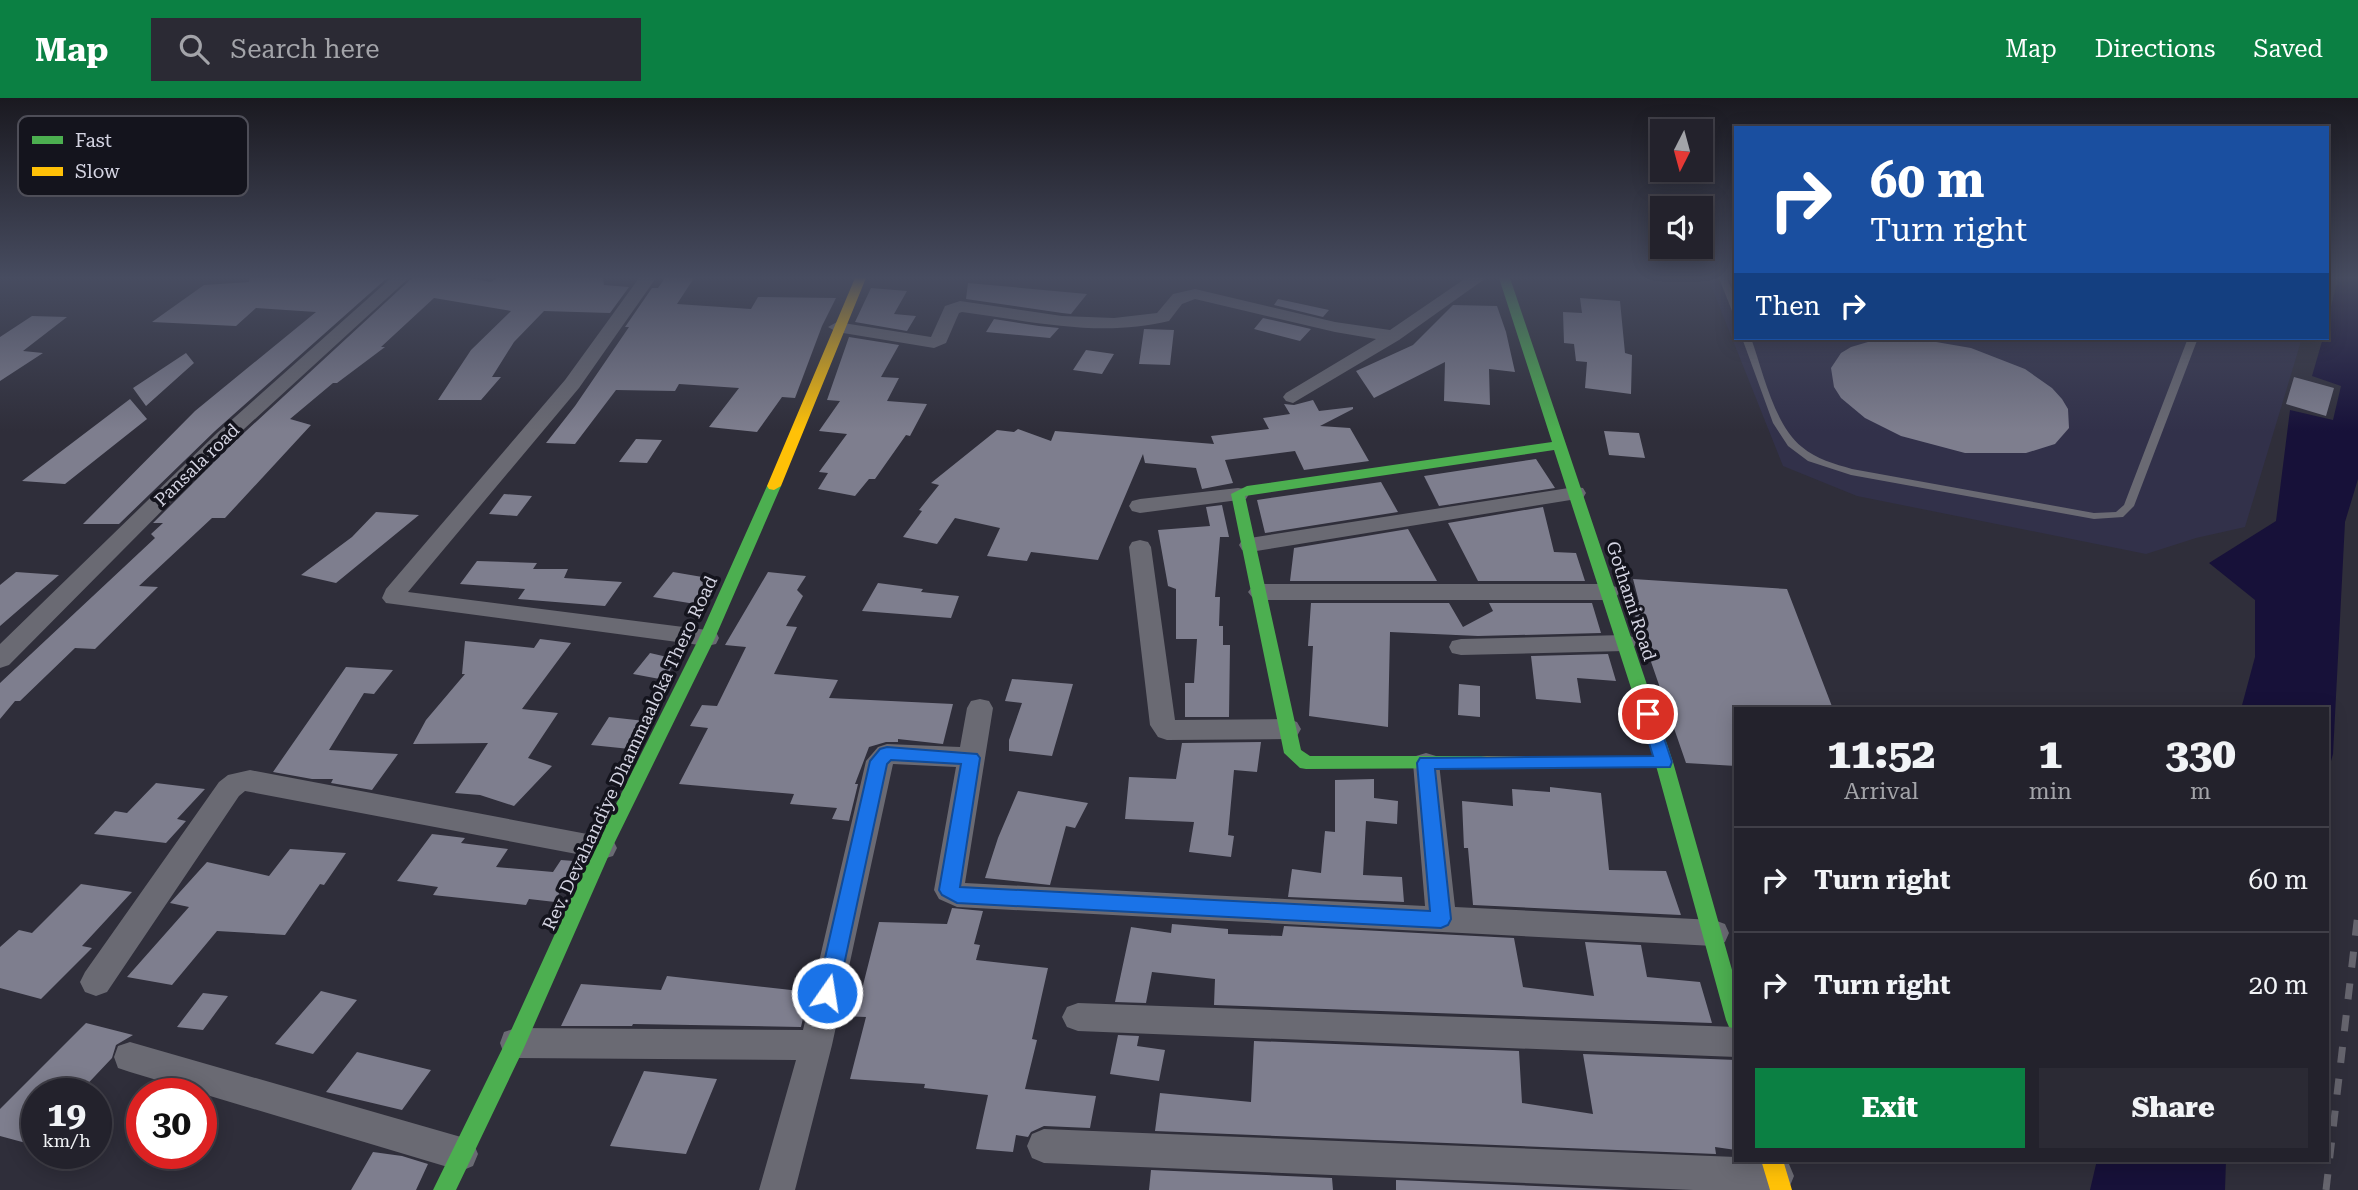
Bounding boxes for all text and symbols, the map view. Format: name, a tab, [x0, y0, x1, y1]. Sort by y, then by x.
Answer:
search box	[151, 18, 641, 81]
text: Map	[35, 30, 109, 69]
icon: search	[175, 30, 213, 68]
text: Search here	[231, 34, 380, 64]
text: Map	[2005, 35, 2057, 63]
text: Directions	[2095, 35, 2215, 63]
text: Saved	[2253, 35, 2323, 63]
legend	[18, 116, 248, 196]
north arrow	[1650, 119, 1713, 182]
map controls	[1650, 119, 1713, 259]
text: Fast	[75, 129, 112, 152]
text: 60 m	[1870, 152, 1985, 209]
icon: right	[1755, 154, 1846, 245]
text: Slow	[75, 160, 120, 183]
button: sound	[1650, 196, 1713, 259]
text: Turn right	[1870, 211, 2027, 249]
icon: right	[1834, 287, 1872, 325]
text: Then	[1755, 291, 1820, 321]
street label: Pansala road	[150, 419, 244, 510]
street label: Gothami Road	[1602, 538, 1661, 664]
street label: Rev. Devahandiye Dhammaaloka Thero Road	[538, 572, 721, 933]
pin	[1618, 684, 1678, 744]
icon: arrive	[1629, 695, 1667, 733]
text: 11:52	[1827, 729, 1935, 778]
text: 1	[2038, 729, 2062, 778]
text: 330	[2165, 729, 2236, 778]
text: Arrival	[1844, 778, 1919, 805]
text: min	[2029, 778, 2072, 805]
text: m	[2190, 778, 2211, 805]
icon: right	[1755, 861, 1793, 899]
text: Turn right	[1814, 865, 1950, 895]
text: 60 m	[2249, 865, 2308, 895]
position arrow	[790, 956, 864, 1030]
icon: right	[1755, 966, 1793, 1004]
text: Turn right	[1814, 970, 1950, 1000]
text: 20 m	[2249, 970, 2308, 1000]
button: Exit	[1755, 1068, 2025, 1148]
button: Share	[2039, 1068, 2308, 1148]
speed limit sign: 30	[126, 1078, 217, 1169]
text: 19	[47, 1094, 86, 1135]
text: km/h	[42, 1130, 91, 1151]

